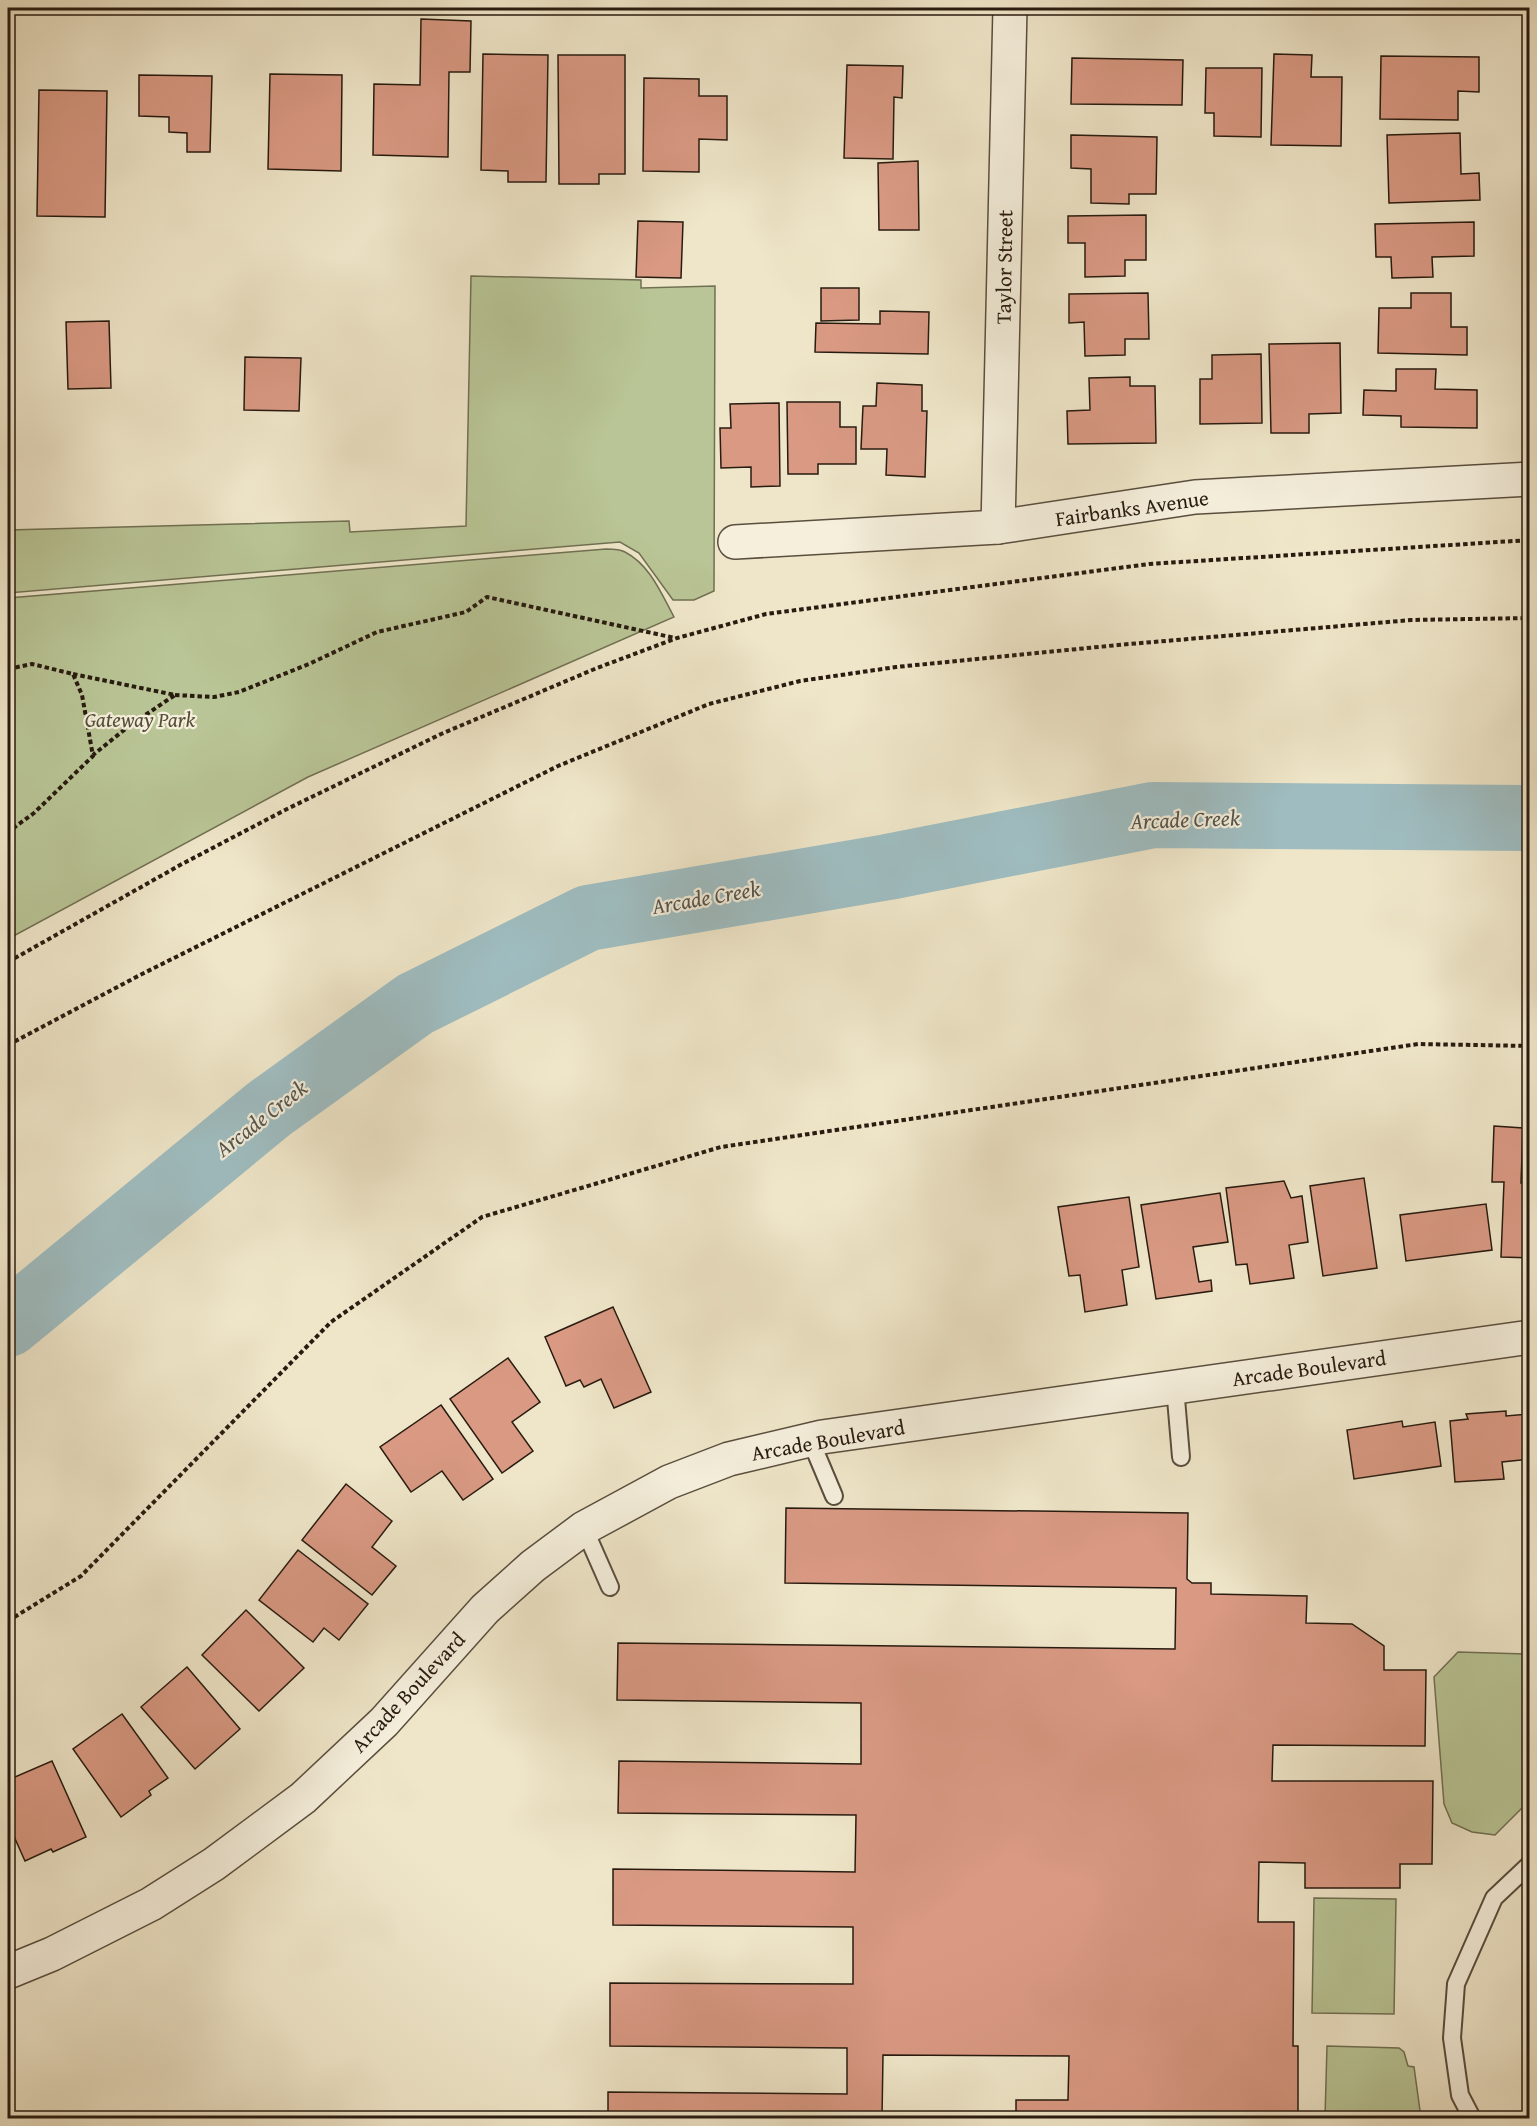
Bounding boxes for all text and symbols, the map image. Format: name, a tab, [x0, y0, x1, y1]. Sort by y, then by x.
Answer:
street label: Taylor Street	[988, 209, 1021, 324]
street label: Fairbanks Avenue	[1053, 482, 1211, 534]
park label: Gateway Park	[85, 704, 196, 735]
water label: Arcade Creek	[1129, 801, 1241, 837]
water label: Arcade Creek	[648, 872, 764, 922]
water label: Arcade Creek	[207, 1071, 315, 1165]
street label: Arcade Boulevard	[1230, 1342, 1389, 1394]
street label: Arcade Boulevard	[749, 1411, 908, 1469]
street label: Arcade Boulevard	[344, 1624, 473, 1759]

